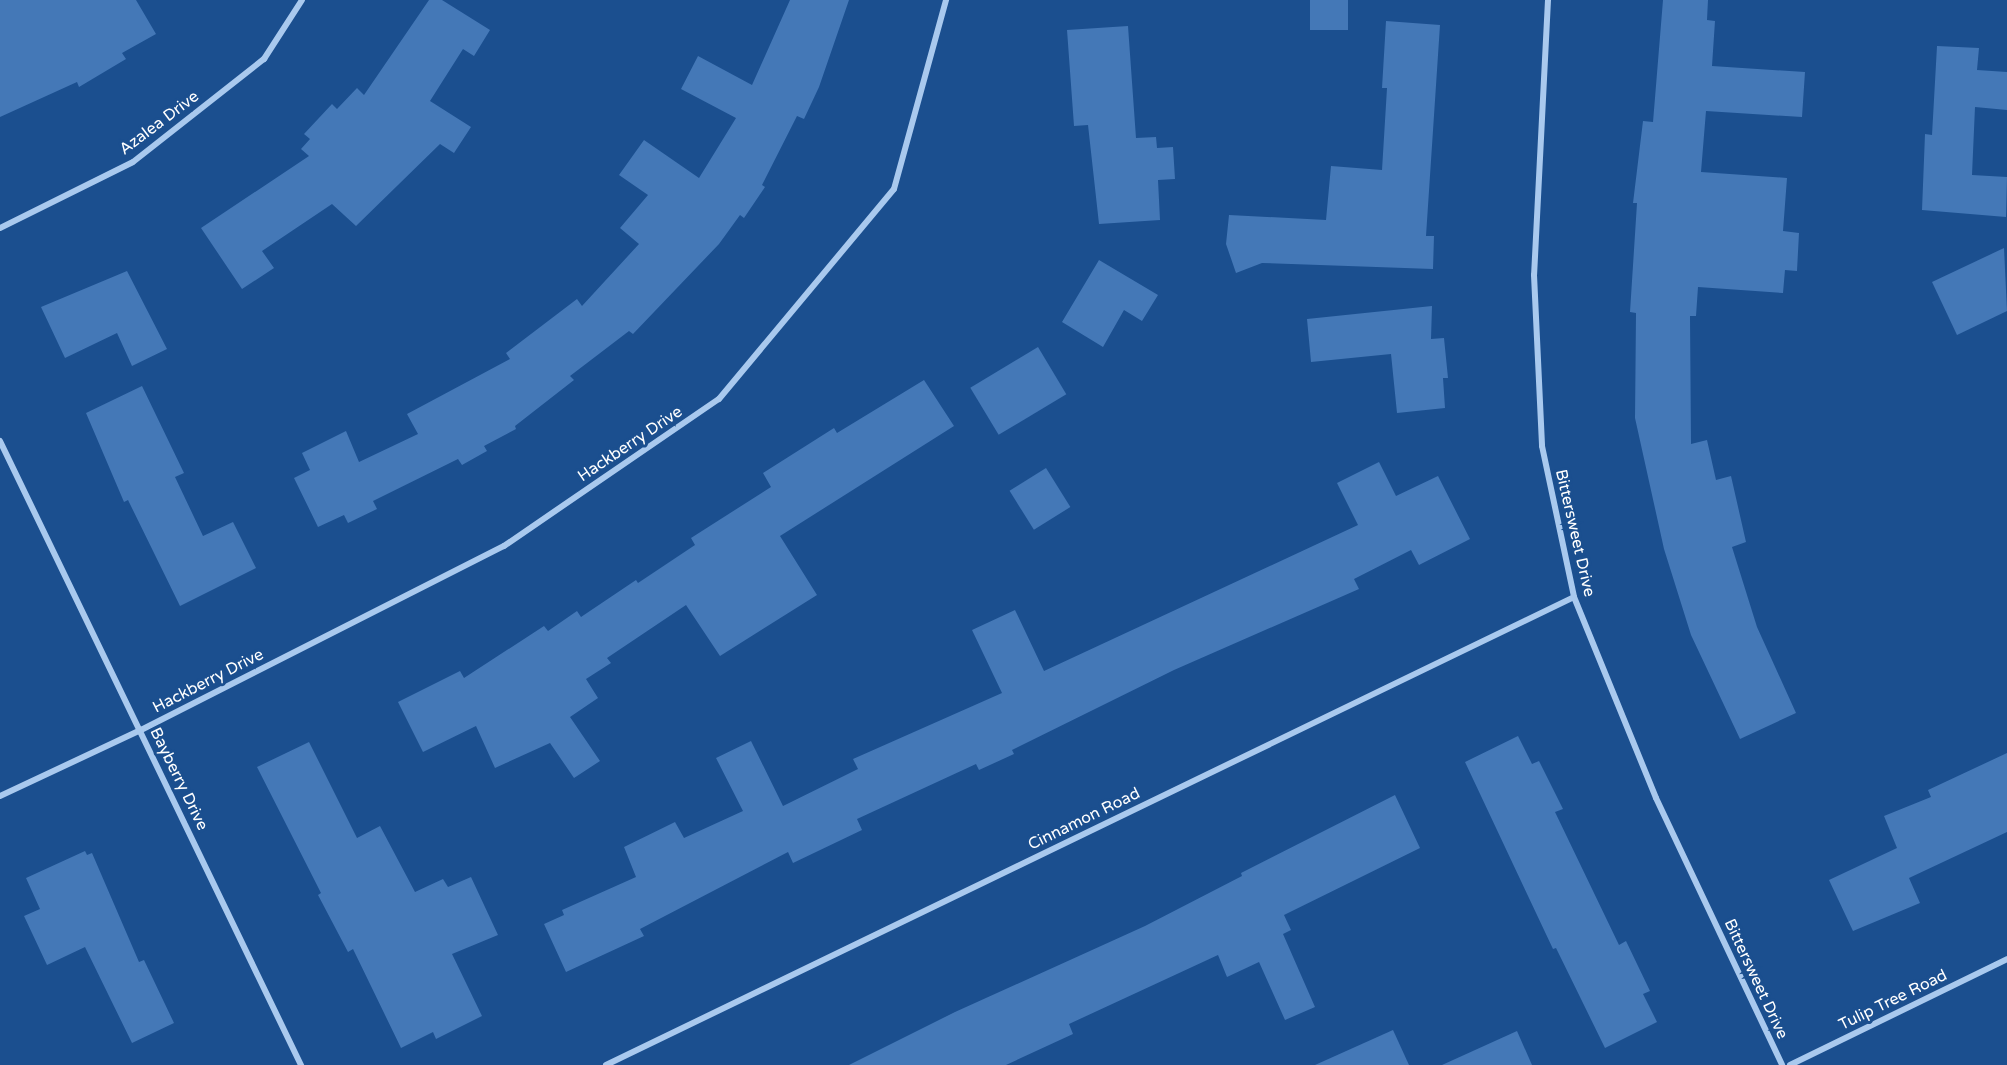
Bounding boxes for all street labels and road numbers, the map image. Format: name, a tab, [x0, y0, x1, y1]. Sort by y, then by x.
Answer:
street label: Azalea Drive	[115, 87, 203, 159]
street label: Hackberry Drive	[574, 402, 686, 486]
street label: Bittersweet Drive	[1551, 467, 1599, 599]
street label: Hackberry Drive	[149, 645, 267, 717]
street label: Bayberry Drive	[146, 724, 212, 834]
street label: Cinnamon Road	[1025, 784, 1143, 854]
street label: Bittersweet Drive	[1720, 916, 1792, 1042]
street label: Tulip Tree Road	[1836, 966, 1950, 1034]

